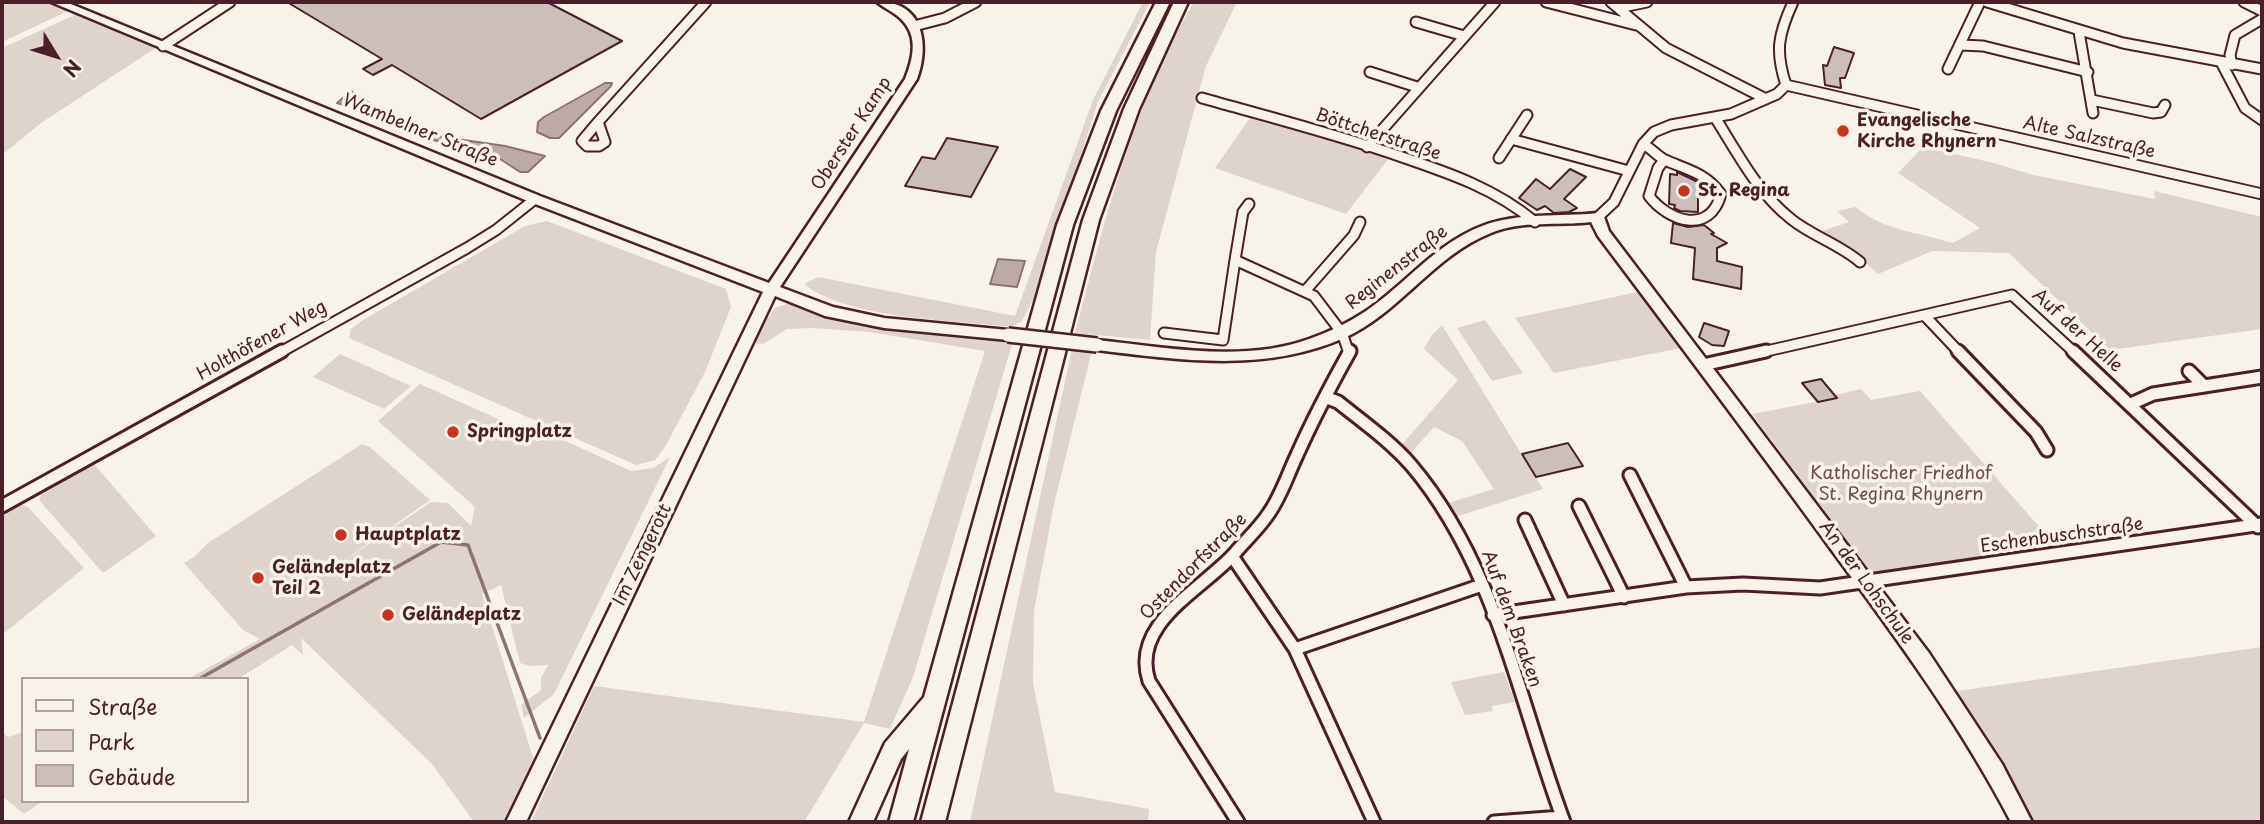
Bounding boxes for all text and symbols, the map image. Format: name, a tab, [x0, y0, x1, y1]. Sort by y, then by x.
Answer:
north arrow	[21, 21, 91, 91]
text: N	[57, 54, 88, 83]
street label: Oberster Kamp	[807, 73, 897, 195]
street label: Wambelner Straße	[339, 90, 501, 172]
street label: Böttcherstraße	[1312, 105, 1444, 165]
place label: Evangelische Kirche Rhynern	[1857, 110, 1996, 152]
street label: Alte Salzstraße	[2021, 112, 2157, 164]
marker: Evangelische Kirche Rhynern	[1835, 123, 1851, 139]
place label: St. Regina	[1698, 180, 1790, 202]
marker: St. Regina	[1676, 183, 1692, 199]
street label: Reginenstraße	[1342, 222, 1452, 314]
street label: Auf der Helle	[2027, 285, 2127, 377]
street label: Holthöfener Weg	[193, 296, 331, 386]
place label: Springplatz	[467, 421, 572, 443]
marker: Springplatz	[445, 424, 461, 440]
park label: Katholischer Friedhof St. Regina Rhynern	[1810, 463, 1992, 505]
street label: Im Zengerott	[609, 501, 677, 609]
street label: Ostendorfstraße	[1136, 509, 1252, 625]
street label: Eschenbuschstraße	[1979, 514, 2145, 558]
street label: An der Lohschule	[1814, 517, 1918, 649]
place label: Hauptplatz	[355, 524, 461, 546]
marker: Hauptplatz	[333, 527, 349, 543]
street label: Auf dem Braken	[1476, 548, 1546, 690]
place label: Geländeplatz Teil 2	[272, 557, 391, 600]
marker: Geländeplatz Teil 2	[250, 570, 266, 586]
place label: Geländeplatz	[402, 604, 521, 626]
marker: Geländeplatz	[380, 607, 396, 623]
legend	[21, 677, 248, 803]
text: Straße	[88, 690, 157, 722]
text: Park	[88, 725, 135, 757]
text: Gebäude	[88, 760, 175, 792]

